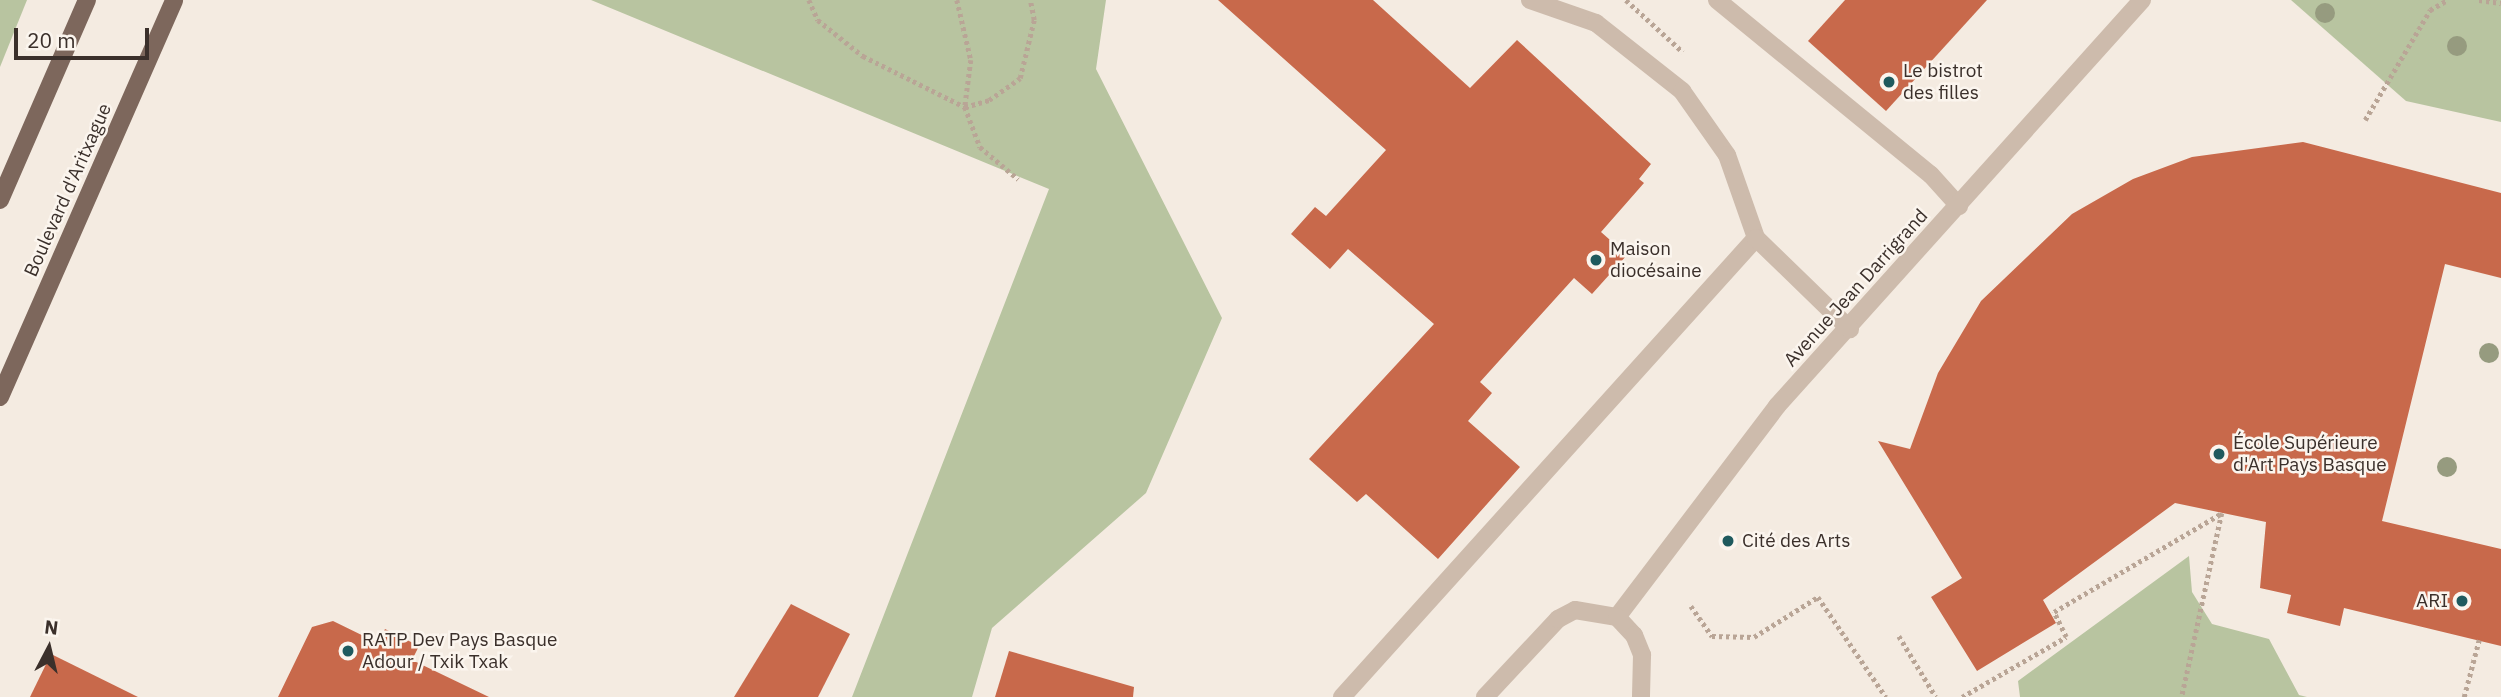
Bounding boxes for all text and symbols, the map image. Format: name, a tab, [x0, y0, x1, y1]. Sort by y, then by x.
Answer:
scale bar	[18, 14, 152, 58]
text: 20 m	[27, 26, 76, 54]
place label: Le bistrot des filles	[1903, 60, 1983, 104]
marker: Le bistrot des filles	[1881, 74, 1897, 90]
street label: Boulevard d'Aritxague	[20, 100, 116, 280]
street label: Avenue Jean Darrigrand	[1779, 205, 1933, 371]
place label: Maison diocésaine	[1610, 238, 1702, 282]
marker: Maison diocésaine	[1588, 252, 1604, 268]
place label: École Supérieure d'Art Pays Basque	[2233, 432, 2387, 476]
marker: École Supérieure d'Art Pays Basque	[2211, 446, 2227, 462]
place label: Cité des Arts	[1742, 530, 1850, 552]
marker: Cité des Arts	[1720, 533, 1736, 549]
place label: ARI	[2416, 590, 2448, 612]
marker: ARI	[2454, 593, 2470, 609]
north arrow	[14, 613, 84, 683]
text: N	[43, 614, 60, 640]
place label: RATP Dev Pays Basque Adour / Txik Txak	[362, 629, 557, 673]
marker: RATP Dev Pays Basque Adour / Txik Txak	[340, 643, 356, 659]

